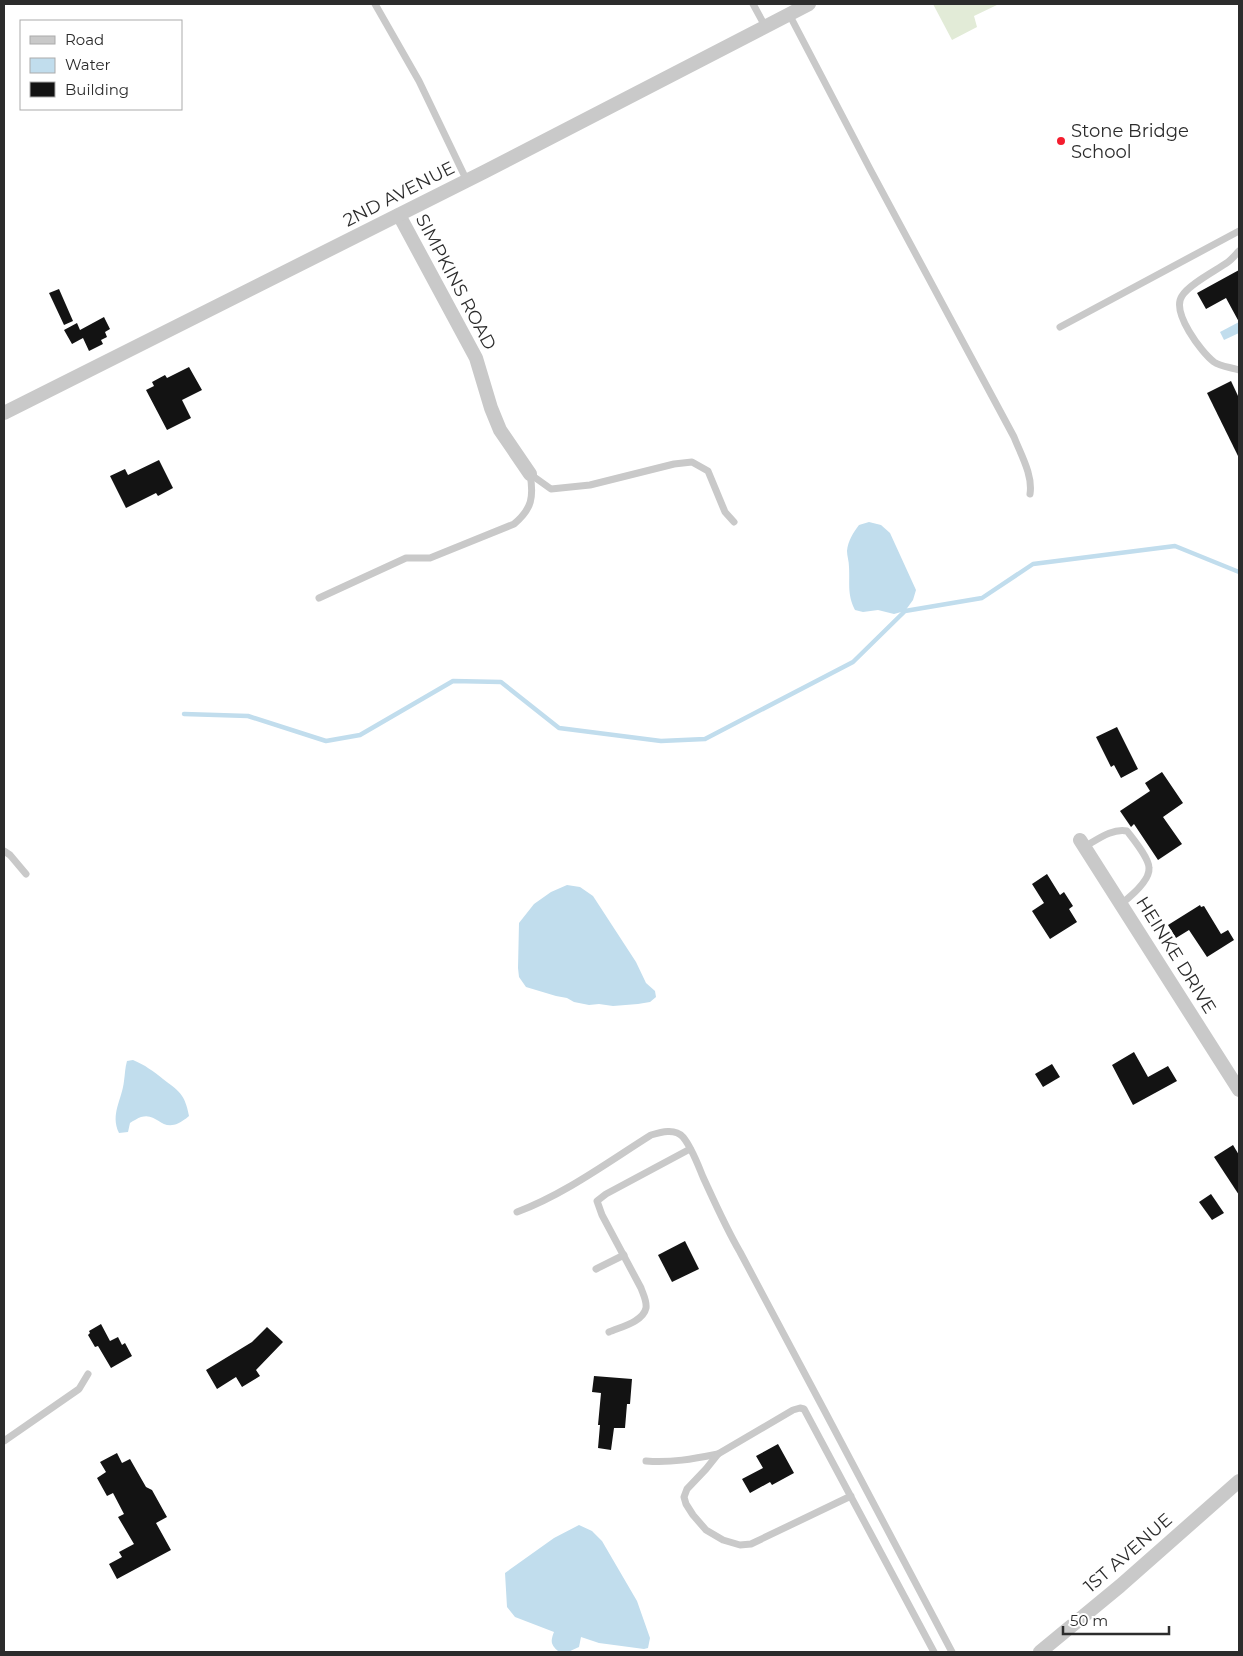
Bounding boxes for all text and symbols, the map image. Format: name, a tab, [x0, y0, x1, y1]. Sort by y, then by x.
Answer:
legend	[20, 20, 182, 110]
text: Road	[65, 30, 104, 49]
text: Water	[65, 55, 111, 74]
text: Building	[65, 80, 129, 99]
place label: Stone Bridge School	[1071, 120, 1189, 163]
marker: Stone Bridge School	[1055, 135, 1067, 147]
street label: 2ND AVENUE	[340, 157, 458, 231]
street label: SIMPKINS ROAD	[411, 210, 501, 354]
street label: HEINKE DRIVE	[1131, 892, 1221, 1018]
street label: 1ST AVENUE	[1079, 1509, 1177, 1597]
scale bar	[1063, 1604, 1169, 1636]
text: 50 m	[1070, 1611, 1108, 1630]

